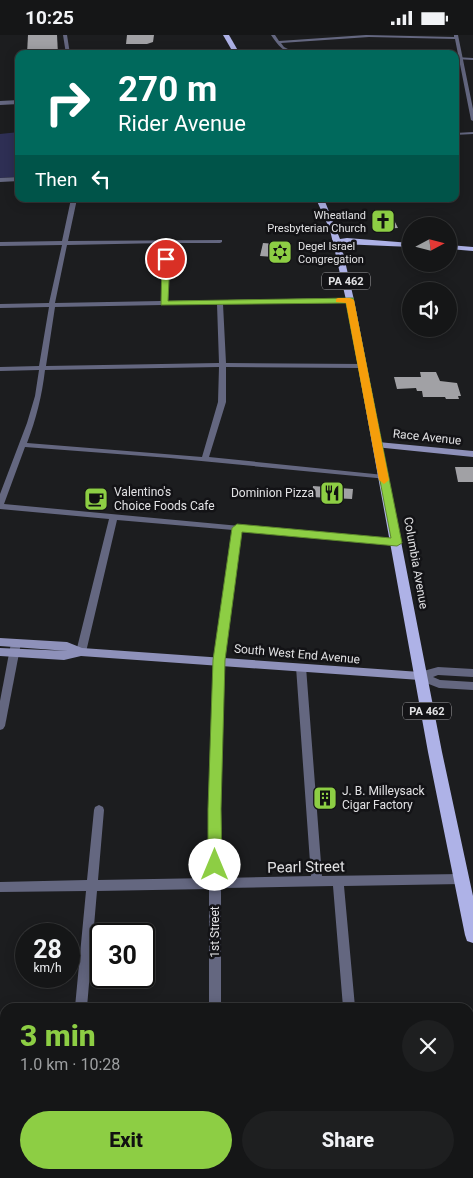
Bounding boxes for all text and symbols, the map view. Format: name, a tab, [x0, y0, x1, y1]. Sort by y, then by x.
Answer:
text: 10:25	[25, 6, 74, 29]
text: 270 m	[118, 69, 217, 110]
icon: right	[35, 70, 100, 135]
text: Rider Avenue	[118, 111, 246, 136]
icon: left	[87, 165, 115, 193]
text: Then	[35, 168, 77, 191]
church icon: Wheatland Presbyterian Church	[370, 208, 396, 234]
place label: Wheatland Presbyterian Church	[267, 209, 366, 235]
north arrow	[402, 217, 458, 273]
map controls	[402, 217, 457, 337]
pin	[145, 238, 187, 280]
synagogue icon: Degel Israel Congregation	[267, 239, 293, 265]
place label: Degel Israel Congregation	[298, 240, 364, 266]
icon: arrive	[152, 245, 180, 273]
road number: PA 462	[322, 273, 370, 290]
button: sound	[402, 282, 457, 337]
street label: Race Avenue	[392, 426, 462, 448]
restaurant icon: Dominion Pizza	[319, 480, 345, 506]
place label: Valentino's Choice Foods Cafe	[114, 485, 215, 513]
cafe icon: Valentino's Choice Foods Cafe	[83, 486, 109, 512]
place label: Dominion Pizza	[231, 486, 314, 500]
street label: Columbia Avenue	[401, 516, 431, 610]
street label: South West End Avenue	[233, 642, 361, 666]
road number: PA 462	[403, 703, 451, 719]
place label: J. B. Milleysack Cigar Factory	[342, 784, 426, 812]
building icon: J. B. Milleysack Cigar Factory	[312, 785, 338, 811]
position arrow	[188, 838, 240, 890]
street label: Pearl Street	[267, 857, 345, 877]
street label: 1st Street	[208, 906, 222, 958]
speed limit sign: 30	[90, 923, 155, 988]
text: 28	[33, 935, 62, 964]
text: km/h	[33, 961, 62, 975]
text: 3 min	[20, 1018, 96, 1053]
button: close	[402, 1020, 454, 1072]
text: 1.0 km · 10:28	[20, 1055, 120, 1074]
button: Exit	[20, 1111, 232, 1169]
button: Share	[242, 1111, 454, 1169]

